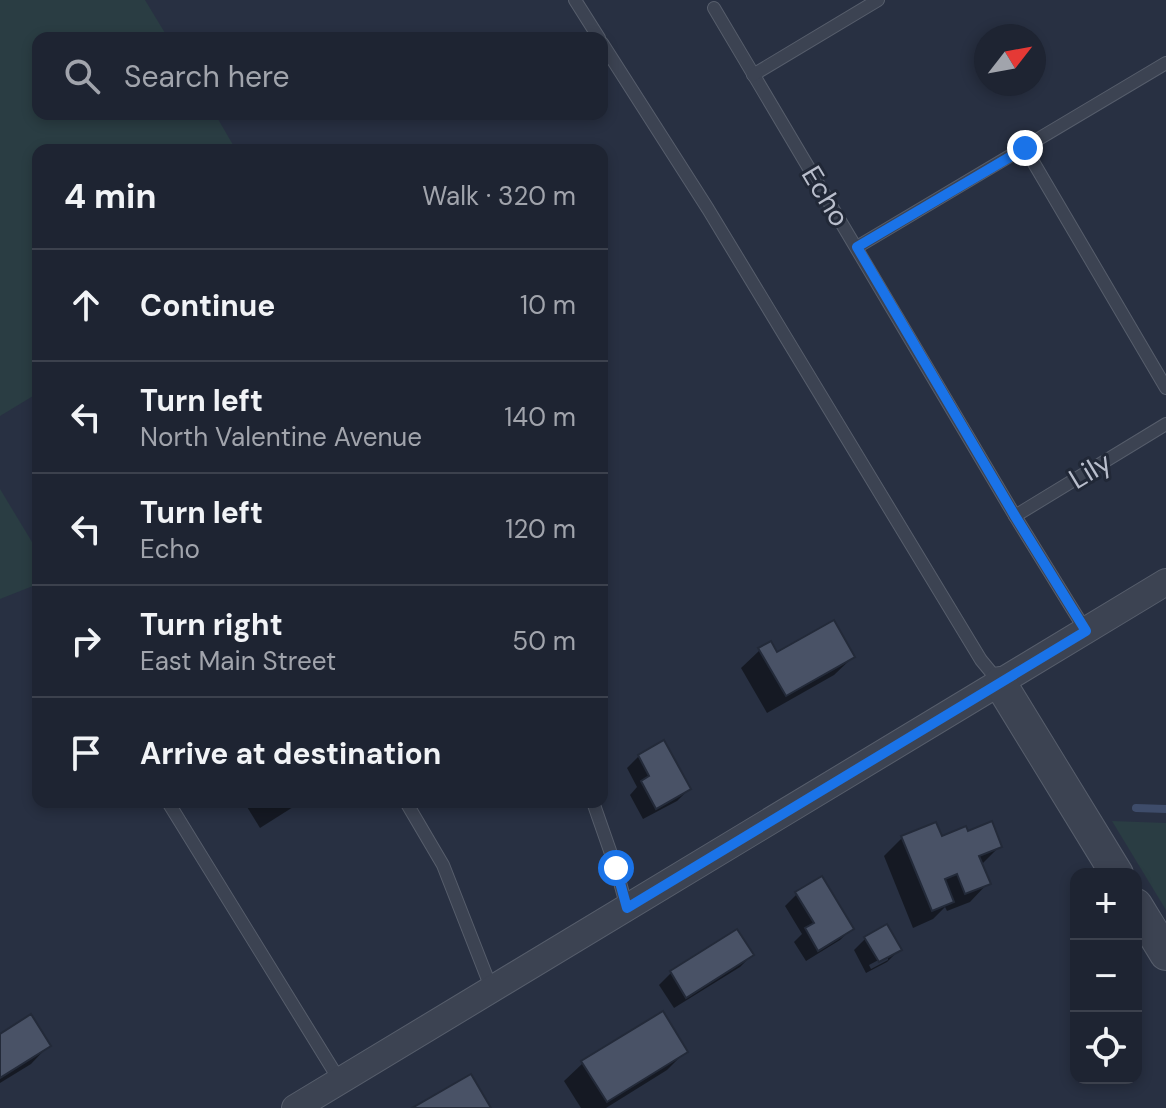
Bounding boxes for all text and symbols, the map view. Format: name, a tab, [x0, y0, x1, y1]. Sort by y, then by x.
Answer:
north arrow	[974, 24, 1046, 96]
search box	[32, 32, 608, 120]
icon: search	[60, 54, 104, 98]
text: Search here	[124, 57, 290, 96]
route end	[1007, 130, 1043, 166]
street label: Echo	[793, 159, 858, 233]
text: 4 min	[64, 174, 156, 219]
text: Walk · 320 m	[422, 179, 576, 213]
icon: ahead	[64, 283, 108, 327]
text: Continue	[140, 286, 275, 325]
text: 10 m	[520, 288, 576, 322]
text: Turn left	[140, 381, 263, 420]
icon: left	[64, 395, 108, 439]
text: 140 m	[504, 400, 576, 434]
text: North Valentine Avenue	[140, 420, 422, 454]
street label: Lily	[1062, 443, 1118, 497]
text: Turn left	[140, 493, 263, 532]
icon: left	[64, 507, 108, 551]
text: 120 m	[505, 512, 576, 546]
text: Echo	[140, 532, 200, 566]
text: Turn right	[140, 605, 283, 644]
icon: right	[64, 619, 108, 663]
text: 50 m	[512, 624, 576, 658]
text: East Main Street	[140, 644, 336, 678]
icon: arrive	[64, 731, 108, 775]
text: Arrive at destination	[140, 734, 441, 773]
route start	[598, 850, 634, 886]
map controls	[1070, 868, 1142, 1084]
button: +	[1070, 868, 1142, 940]
button: −	[1070, 940, 1142, 1012]
button: locate	[1070, 1012, 1142, 1084]

